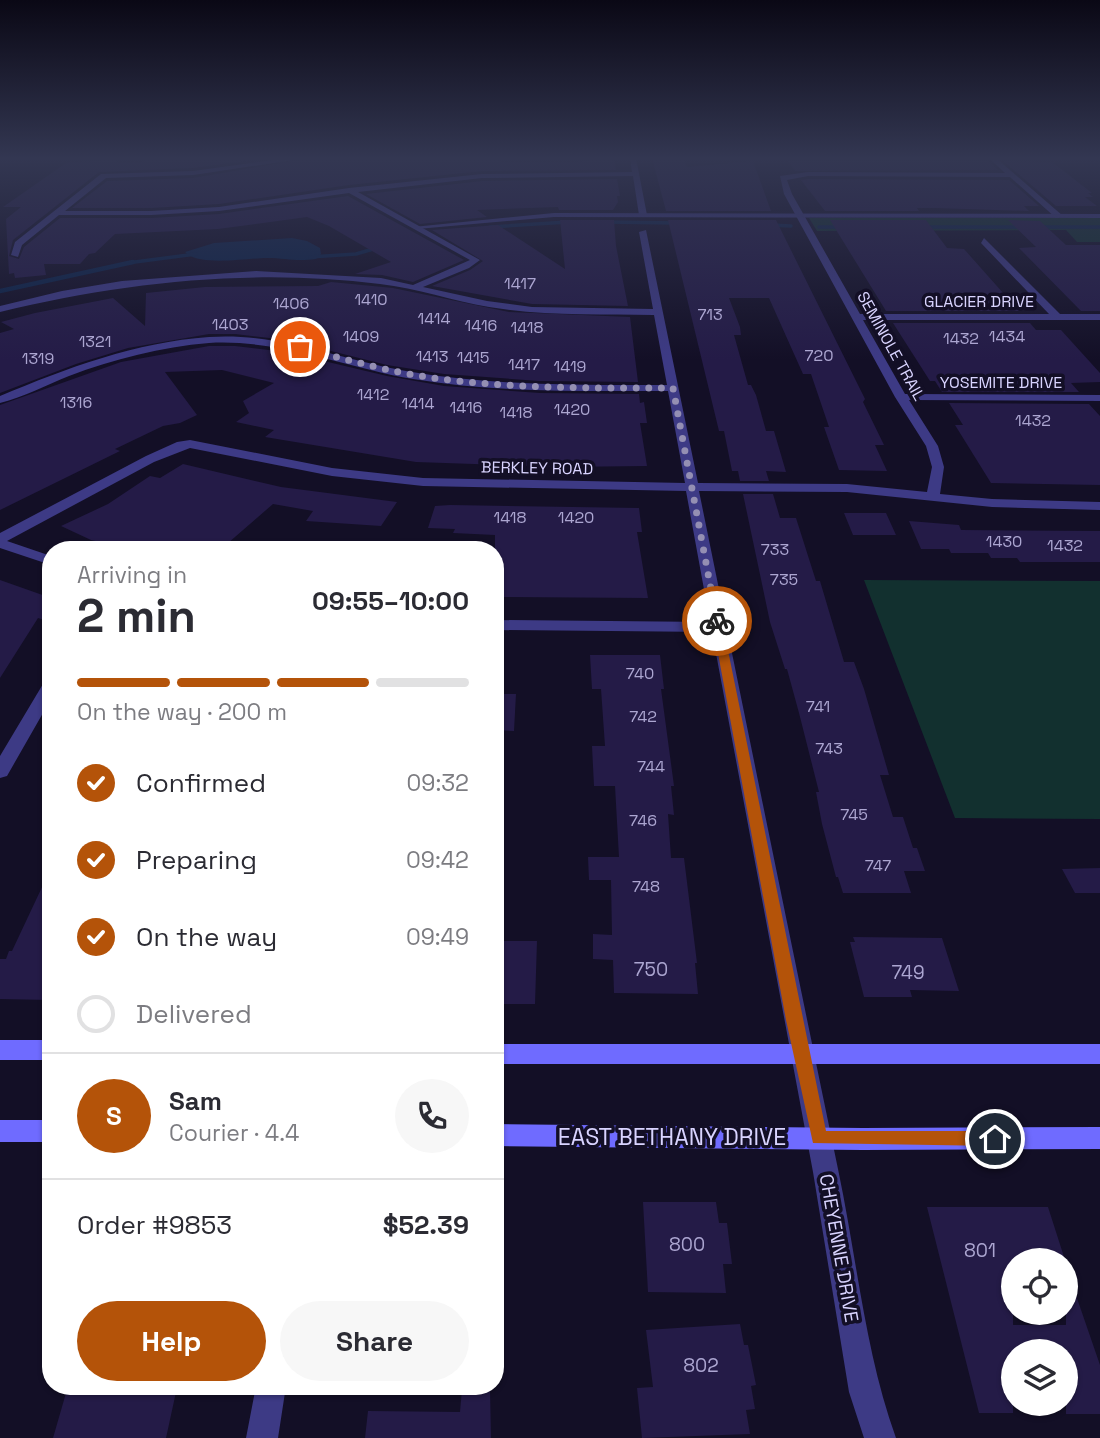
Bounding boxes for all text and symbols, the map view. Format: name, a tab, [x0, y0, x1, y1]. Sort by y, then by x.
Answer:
house number: 1417	[504, 273, 536, 294]
street label: SEMINOLE TRAIL	[852, 288, 930, 404]
house number: 1410	[354, 289, 388, 310]
street label: GLACIER DRIVE	[924, 291, 1034, 312]
house number: 1406	[273, 293, 309, 314]
house number: 713	[697, 304, 723, 325]
house number: 1414	[418, 308, 450, 329]
house number: 1403	[212, 314, 248, 335]
house number: 1416	[465, 315, 497, 336]
pin	[270, 317, 330, 377]
house number: 1418	[511, 317, 544, 338]
house number: 1409	[343, 326, 379, 347]
house number: 1434	[989, 326, 1025, 347]
icon: bag	[281, 328, 319, 366]
house number: 1432	[943, 328, 979, 349]
house number: 1321	[79, 331, 111, 352]
house number: 720	[805, 345, 833, 366]
house number: 1413	[416, 346, 448, 367]
house number: 1415	[457, 347, 489, 368]
house number: 1319	[22, 348, 54, 369]
house number: 1417	[508, 354, 540, 375]
house number: 1419	[554, 356, 586, 377]
street label: YOSEMITE DRIVE	[940, 372, 1062, 393]
house number: 1412	[357, 384, 389, 405]
house number: 1316	[60, 392, 92, 413]
house number: 1414	[402, 393, 434, 414]
house number: 1416	[450, 397, 482, 418]
house number: 1420	[554, 399, 590, 420]
house number: 1418	[500, 402, 533, 423]
house number: 1432	[1015, 410, 1051, 431]
street label: BERKLEY ROAD	[481, 457, 593, 479]
house number: 1418	[494, 507, 527, 528]
house number: 1420	[558, 507, 594, 528]
house number: 1430	[986, 531, 1022, 552]
house number: 1432	[1047, 535, 1083, 556]
house number: 733	[761, 539, 789, 560]
text: Arriving in	[77, 560, 187, 590]
house number: 735	[770, 569, 798, 590]
text: 09:55–10:00	[312, 584, 469, 618]
courier	[682, 586, 752, 656]
text: 2 min	[77, 587, 196, 645]
icon: bike	[698, 602, 736, 640]
house number: 740	[626, 663, 654, 684]
house number: 741	[806, 696, 830, 717]
text: On the way · 200 m	[77, 697, 287, 727]
house number: 742	[629, 706, 657, 727]
house number: 743	[815, 738, 843, 759]
house number: 744	[637, 756, 665, 777]
icon: check	[77, 764, 115, 802]
text: Confirmed	[136, 766, 266, 800]
text: 09:32	[407, 768, 469, 798]
house number: 745	[840, 804, 868, 825]
house number: 746	[629, 810, 657, 831]
icon: check	[77, 841, 115, 879]
text: Preparing	[136, 843, 257, 877]
text: 09:42	[406, 845, 469, 875]
house number: 747	[865, 855, 891, 876]
house number: 748	[632, 876, 660, 897]
icon: check	[77, 918, 115, 956]
text: On the way	[136, 920, 277, 954]
text: 09:49	[406, 922, 469, 952]
house number: 750	[634, 957, 668, 982]
house number: 749	[891, 960, 925, 985]
text: Delivered	[136, 997, 252, 1031]
button: phone	[395, 1079, 469, 1153]
text: Sam	[169, 1084, 222, 1118]
text: S	[106, 1099, 122, 1133]
pin	[965, 1109, 1025, 1169]
text: Courier · 4.4	[169, 1118, 299, 1148]
icon: home	[976, 1120, 1014, 1158]
street label: EAST BETHANY DRIVE	[558, 1122, 786, 1152]
street label: CHEYENNE DRIVE	[814, 1172, 864, 1324]
text: Order #9853	[77, 1208, 232, 1242]
text: $52.39	[383, 1208, 469, 1242]
house number: 800	[669, 1232, 705, 1257]
house number: 801	[964, 1238, 996, 1263]
map controls	[1001, 1248, 1078, 1416]
button: locate	[1001, 1248, 1078, 1325]
button: Help	[77, 1301, 266, 1381]
button: Share	[280, 1301, 469, 1381]
button: layers	[1001, 1339, 1078, 1416]
house number: 802	[683, 1353, 719, 1378]

